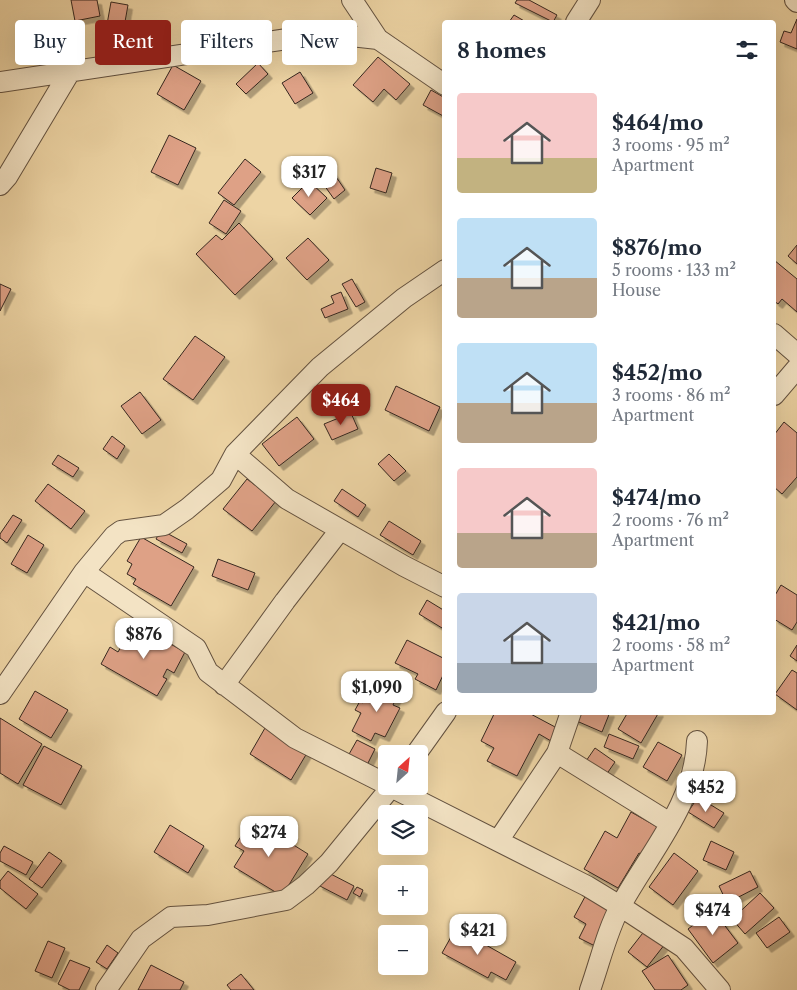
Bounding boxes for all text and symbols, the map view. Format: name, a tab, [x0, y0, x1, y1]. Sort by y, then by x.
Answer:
chip: Buy	[15, 20, 85, 65]
chip: Rent	[95, 20, 171, 65]
chip: Filters	[181, 20, 272, 65]
chip: New	[282, 20, 357, 65]
icon: filters	[733, 36, 761, 64]
text: 8 homes	[457, 38, 546, 63]
text: $464/mo	[612, 110, 703, 135]
icon: home	[497, 113, 557, 173]
text: 3 rooms · 95 m²	[612, 135, 730, 155]
text: Apartment	[612, 155, 694, 175]
pin: $317	[279, 156, 339, 198]
text: $317	[292, 162, 326, 182]
text: $876/mo	[612, 235, 702, 260]
icon: home	[497, 238, 557, 298]
text: 5 rooms · 133 m²	[612, 260, 736, 280]
text: House	[612, 280, 661, 300]
text: $452/mo	[612, 360, 702, 385]
icon: home	[497, 363, 557, 423]
pin: $464	[311, 384, 371, 426]
text: 3 rooms · 86 m²	[612, 385, 731, 405]
text: $464	[322, 390, 360, 410]
text: Apartment	[612, 405, 694, 425]
text: $474/mo	[612, 485, 701, 510]
icon: home	[497, 488, 557, 548]
text: 2 rooms · 76 m²	[612, 510, 729, 530]
text: Apartment	[612, 530, 694, 550]
text: $421/mo	[612, 610, 700, 635]
icon: home	[497, 613, 557, 673]
pin: $876	[114, 618, 174, 660]
text: $876	[126, 624, 162, 644]
text: 2 rooms · 58 m²	[612, 635, 730, 655]
text: Apartment	[612, 655, 694, 675]
pin: $1,090	[336, 670, 418, 713]
text: $1,090	[352, 677, 402, 697]
north arrow	[378, 745, 428, 795]
map controls	[378, 745, 428, 975]
pin: $452	[676, 770, 736, 813]
text: $452	[688, 777, 724, 797]
button: layers	[378, 805, 428, 855]
pin: $274	[239, 816, 299, 858]
text: $274	[251, 822, 287, 842]
button: +	[378, 865, 428, 915]
pin: $474	[683, 894, 743, 936]
text: $474	[695, 900, 731, 920]
pin: $421	[448, 914, 508, 956]
text: $421	[460, 920, 496, 940]
button: −	[378, 925, 428, 975]

